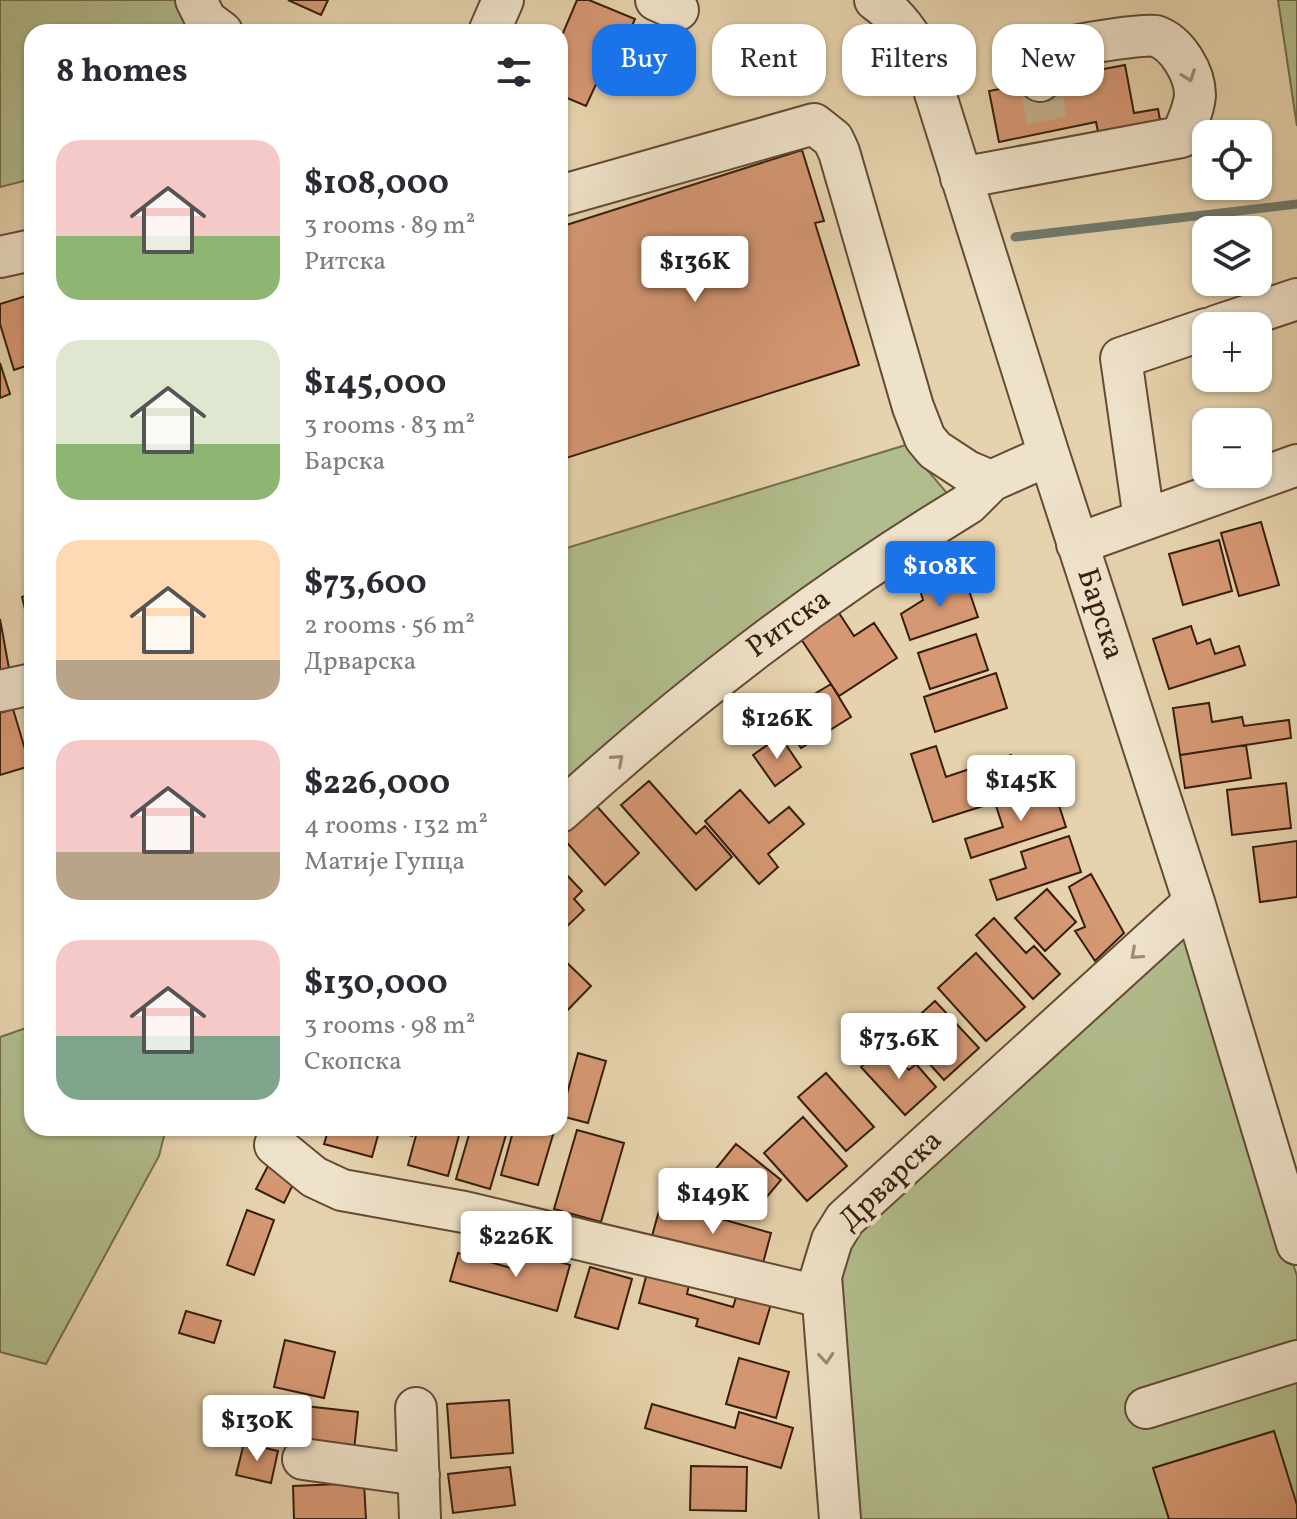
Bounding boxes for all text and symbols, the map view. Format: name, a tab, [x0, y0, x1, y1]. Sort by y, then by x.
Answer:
chip: Buy	[592, 24, 696, 96]
chip: Rent	[712, 24, 826, 96]
chip: Filters	[842, 24, 976, 96]
chip: New	[992, 24, 1104, 96]
text: 8 homes	[56, 49, 188, 96]
icon: filters	[492, 50, 536, 94]
one-way arrow	[1179, 68, 1195, 82]
map controls	[1192, 120, 1272, 488]
button: locate	[1192, 120, 1272, 200]
text: $108,000	[304, 161, 449, 208]
icon: home	[120, 172, 216, 268]
text: 3 rooms · 89 m²	[304, 208, 475, 244]
button: layers	[1192, 216, 1272, 296]
pin: $136K	[639, 236, 751, 304]
text: Ритска	[304, 244, 386, 280]
text: $136K	[659, 244, 731, 280]
button: +	[1192, 312, 1272, 392]
text: $145,000	[304, 361, 446, 408]
icon: home	[120, 372, 216, 468]
text: 3 rooms · 83 m²	[304, 408, 475, 444]
button: −	[1192, 408, 1272, 488]
text: Барска	[304, 444, 386, 480]
pin: $108K	[884, 541, 996, 609]
text: $108K	[903, 549, 977, 585]
text: $73,600	[304, 561, 427, 608]
street label: Барска	[1065, 563, 1135, 665]
icon: home	[120, 572, 216, 668]
street label: Ритска	[738, 579, 840, 669]
text: 2 rooms · 56 m²	[304, 608, 475, 644]
text: Дрварска	[304, 644, 416, 680]
pin: $126K	[721, 693, 833, 761]
text: $126K	[741, 701, 813, 737]
one-way arrow	[609, 755, 623, 769]
pin: $145K	[965, 755, 1077, 823]
text: $226,000	[304, 761, 450, 808]
text: $145K	[985, 763, 1057, 799]
icon: home	[120, 772, 216, 868]
text: 4 rooms · 132 m²	[304, 808, 488, 844]
text: Матије Гупца	[304, 844, 465, 880]
one-way arrow	[1131, 945, 1146, 959]
text: $130,000	[304, 961, 448, 1008]
icon: home	[120, 972, 216, 1068]
text: 3 rooms · 98 m²	[304, 1008, 475, 1044]
pin: $73.6K	[834, 1013, 964, 1081]
text: $73.6K	[859, 1021, 939, 1057]
text: Скопска	[304, 1044, 402, 1080]
street label: Дрварска	[830, 1121, 952, 1241]
pin: $149K	[657, 1168, 769, 1236]
text: $149K	[676, 1176, 750, 1212]
pin: $226K	[460, 1211, 572, 1279]
text: $226K	[479, 1219, 553, 1255]
one-way arrow	[817, 1352, 834, 1365]
pin: $130K	[201, 1395, 313, 1463]
text: $130K	[221, 1403, 293, 1439]

